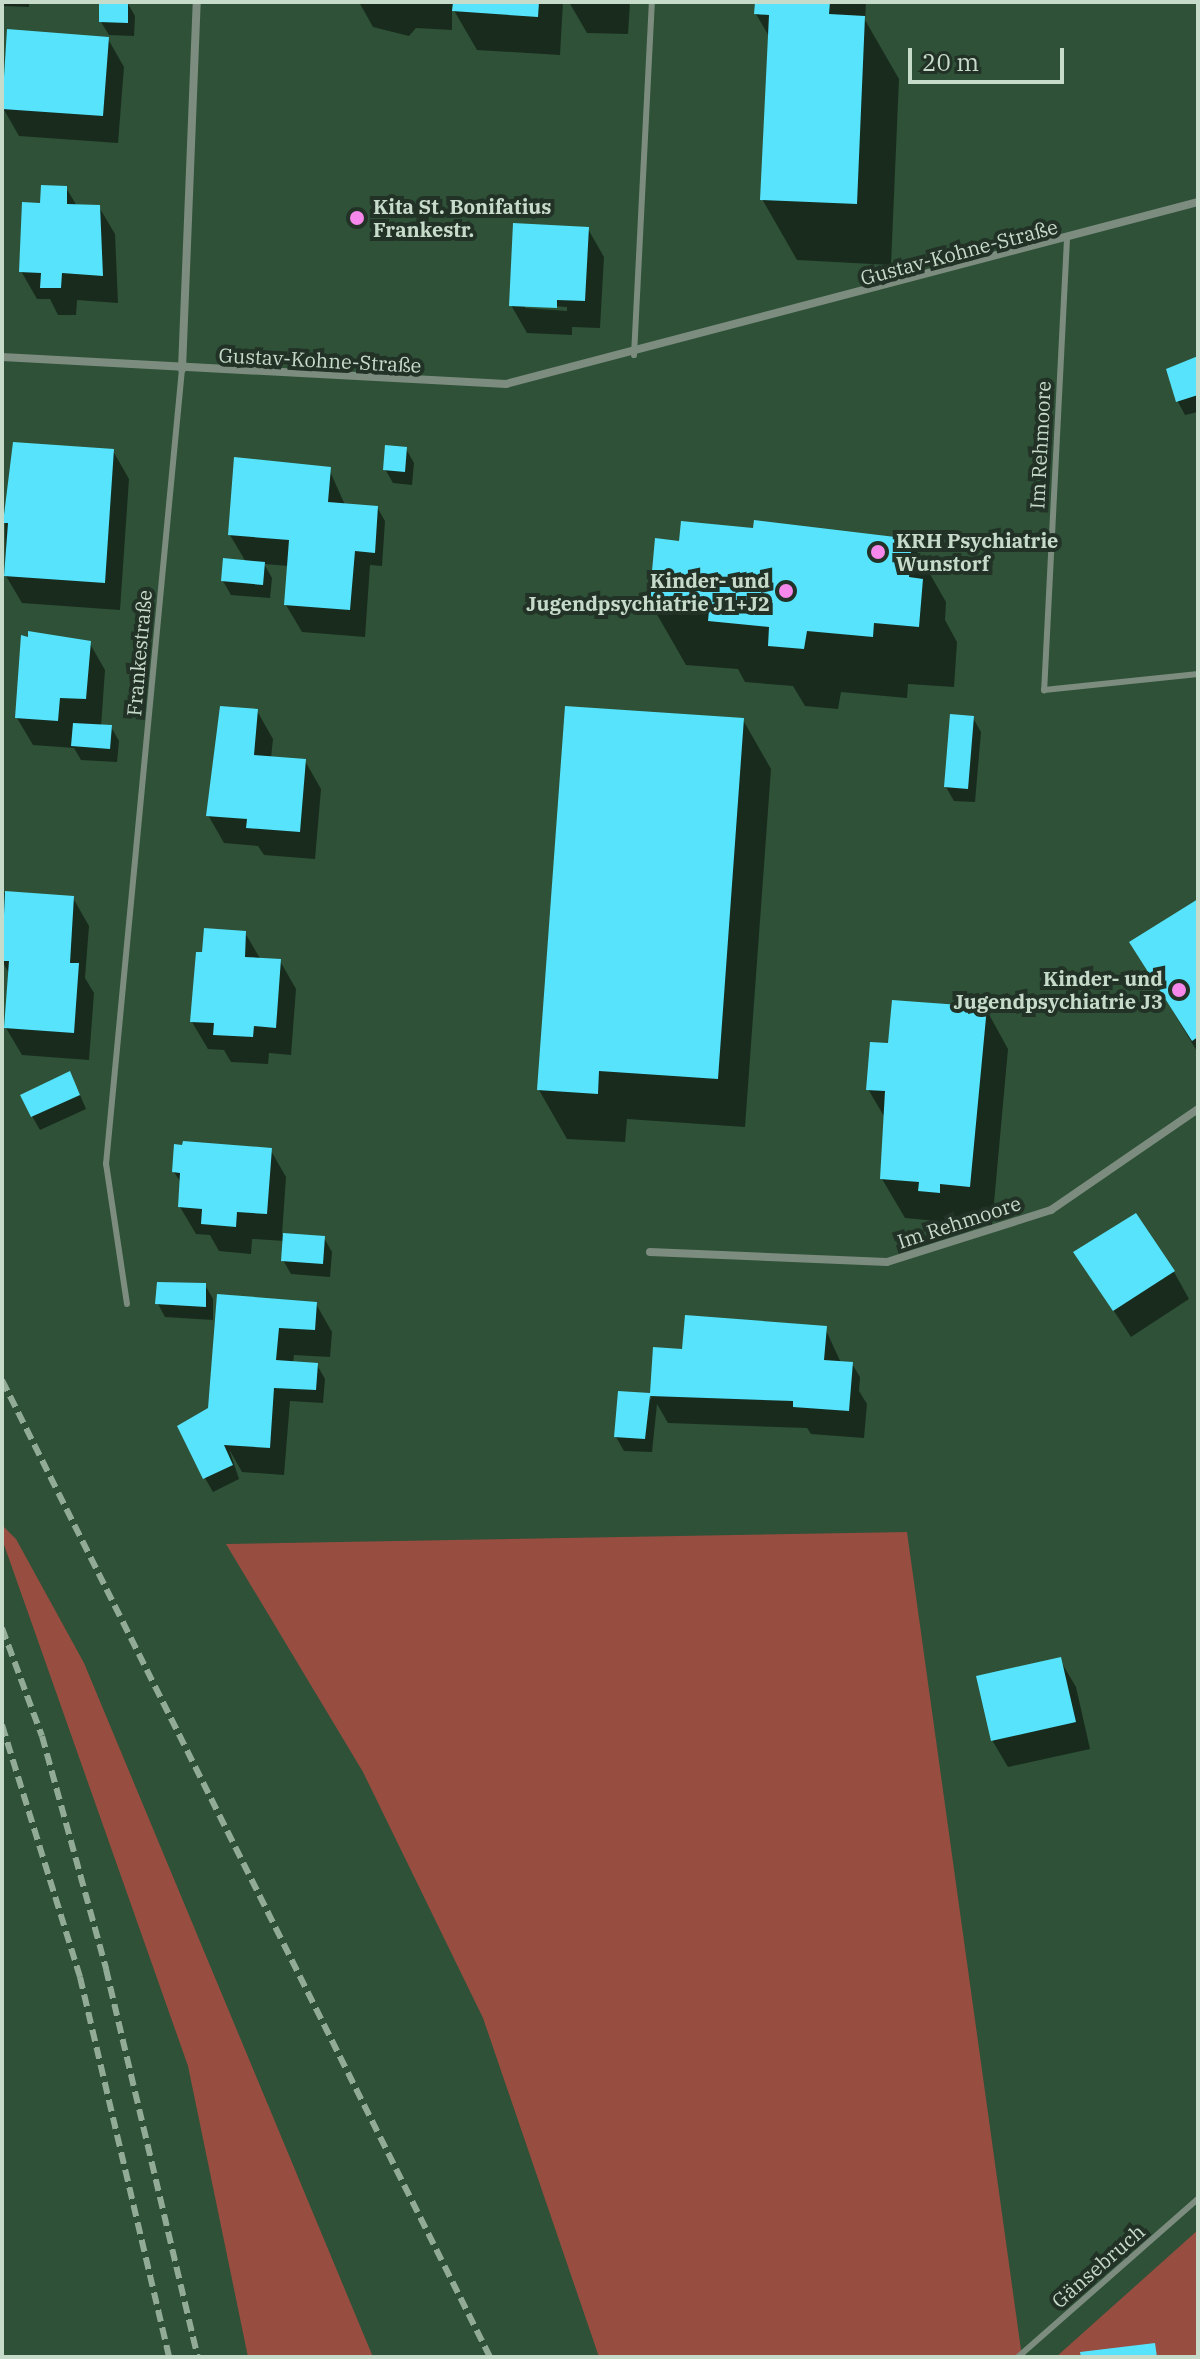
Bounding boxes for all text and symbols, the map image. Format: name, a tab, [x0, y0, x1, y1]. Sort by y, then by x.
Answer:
scale bar	[912, 32, 1068, 82]
text: 20 m	[922, 46, 979, 78]
place label: Kita St. Bonifatius Frankestr.	[373, 194, 551, 241]
marker: Kita St. Bonifatius Frankestr.	[348, 209, 366, 227]
street label: Gustav-Kohne-Straße	[858, 214, 1060, 290]
street label: Gustav-Kohne-Straße	[218, 343, 422, 377]
street label: Im Rehmoore	[1025, 380, 1055, 510]
place label: KRH Psychiatrie Wunstorf	[896, 528, 1058, 575]
marker: KRH Psychiatrie Wunstorf	[867, 541, 889, 563]
place label: Kinder- und Jugendpsychiatrie J1+J2	[526, 568, 770, 615]
marker: Kinder- und Jugendpsychiatrie J1+J2	[777, 582, 795, 600]
street label: Frankestraße	[122, 589, 156, 717]
place label: Kinder- und Jugendpsychiatrie J3	[954, 966, 1163, 1013]
marker: Kinder- und Jugendpsychiatrie J3	[1170, 981, 1188, 999]
street label: Im Rehmoore	[894, 1191, 1024, 1253]
street label: Gänsebruch	[1047, 2219, 1149, 2313]

